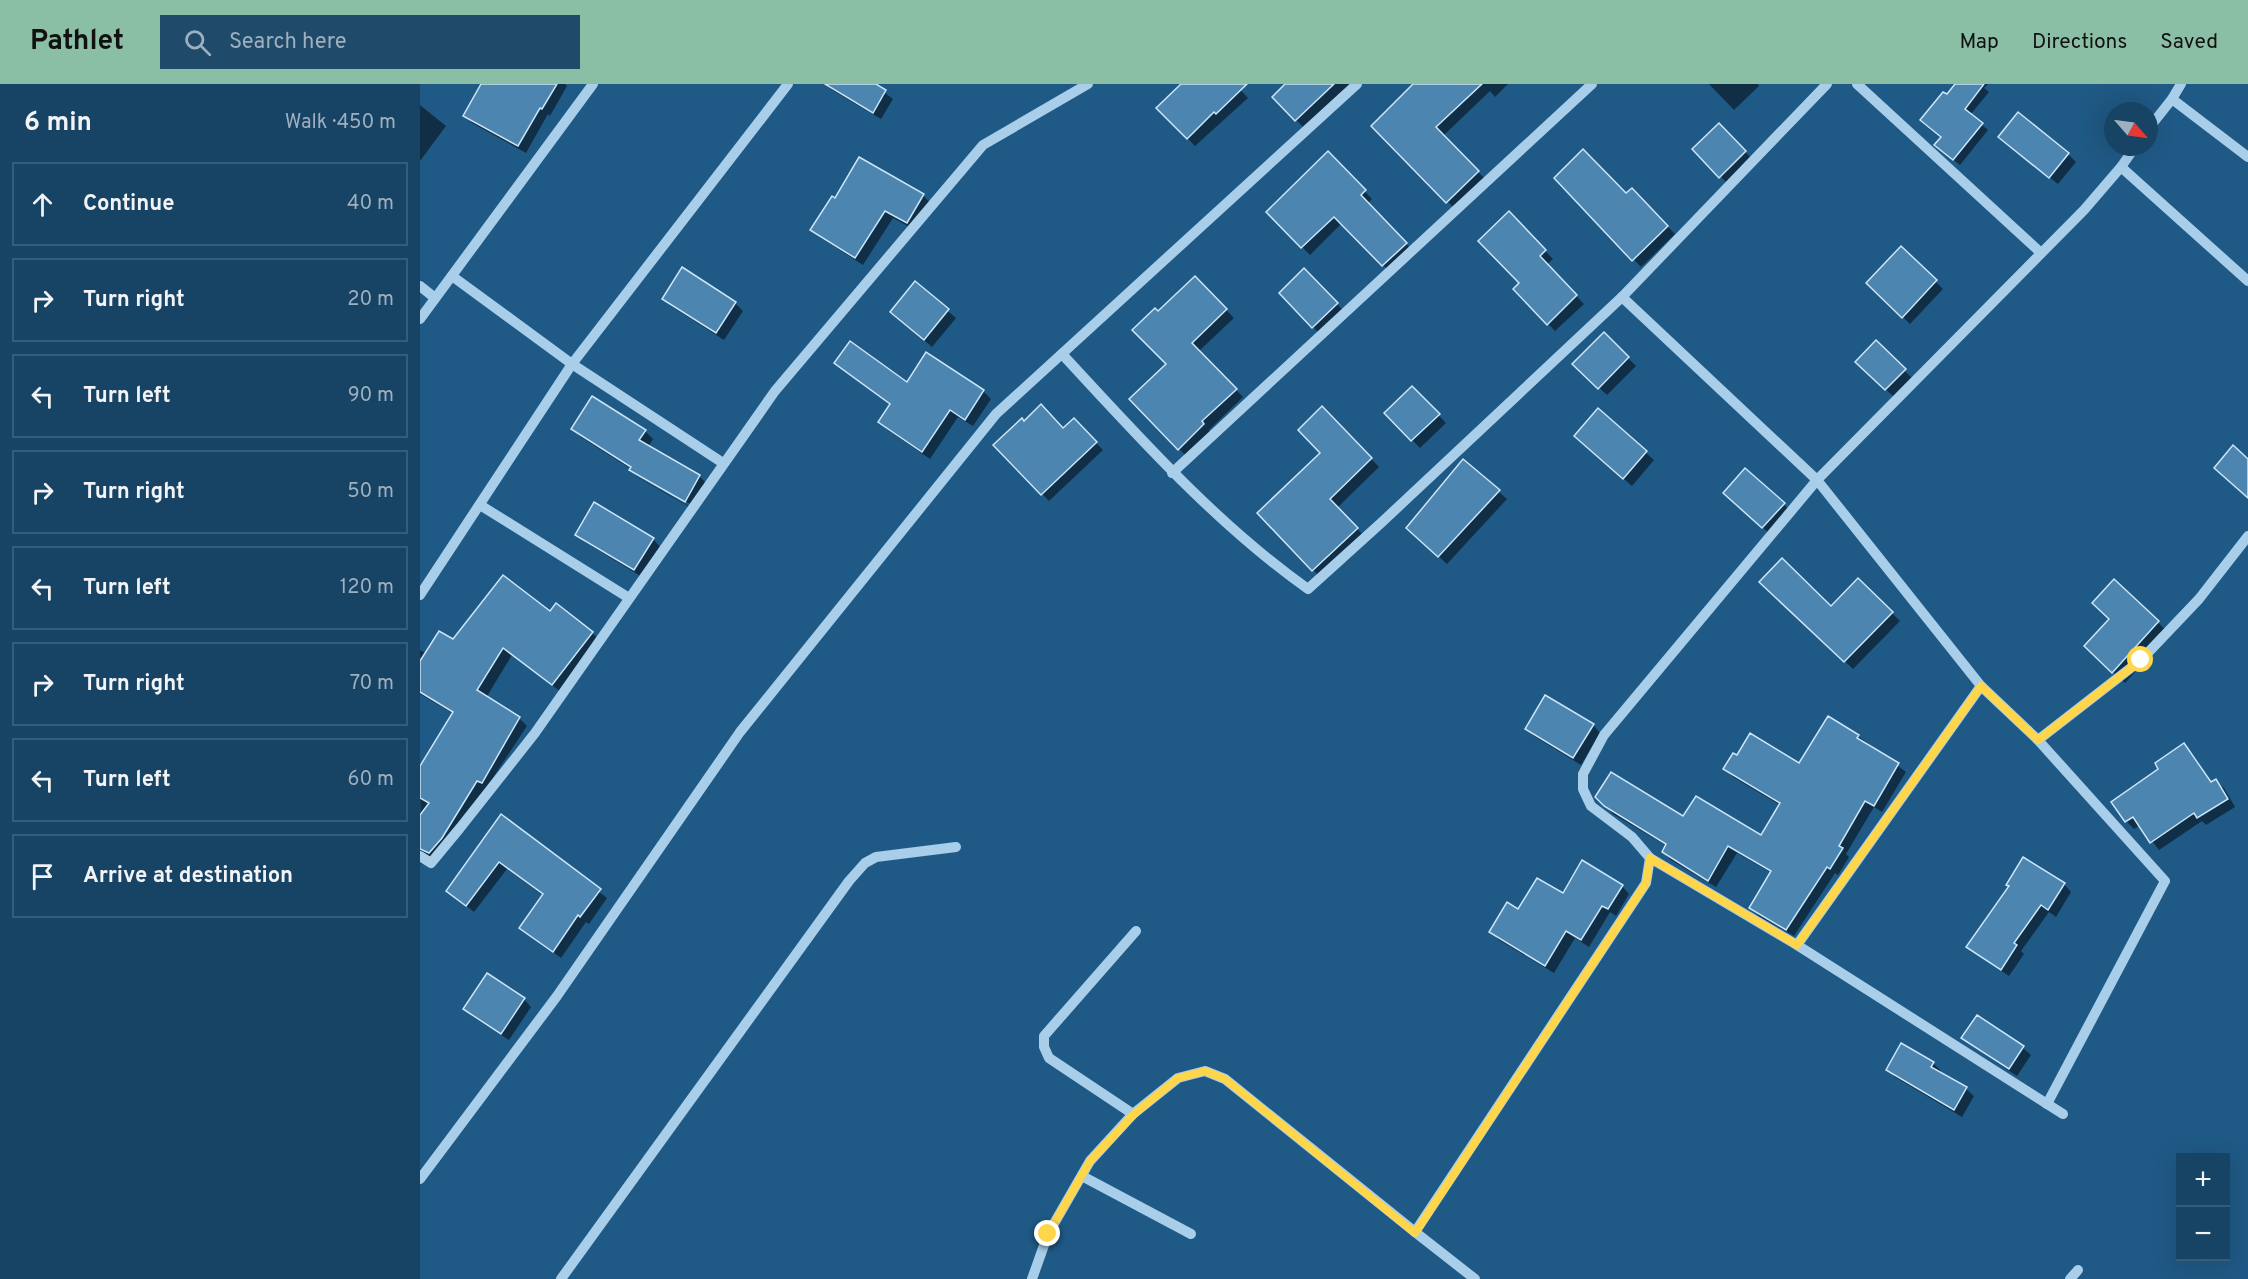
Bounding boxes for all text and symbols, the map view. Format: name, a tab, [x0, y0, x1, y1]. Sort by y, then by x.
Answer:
search box	[160, 15, 580, 69]
text: Pathlet	[30, 24, 124, 60]
icon: search	[181, 26, 214, 59]
text: Search here	[229, 29, 347, 56]
text: Map	[1959, 29, 1999, 56]
text: Directions	[2032, 29, 2127, 56]
text: Saved	[2160, 29, 2218, 56]
north arrow	[2104, 102, 2158, 156]
text: 6 min	[24, 107, 92, 140]
text: Walk · 450 m	[285, 110, 396, 136]
icon: ahead	[26, 188, 59, 221]
text: Continue	[83, 191, 174, 218]
text: 40 m	[347, 191, 394, 217]
icon: right	[26, 284, 59, 317]
text: Turn right	[83, 287, 185, 314]
text: 20 m	[347, 287, 394, 313]
icon: left	[26, 380, 59, 413]
text: Turn left	[83, 383, 171, 410]
text: 90 m	[348, 383, 394, 409]
icon: right	[26, 476, 59, 509]
text: Turn right	[83, 479, 185, 506]
text: 50 m	[347, 479, 394, 505]
icon: left	[26, 572, 59, 605]
text: Turn left	[83, 575, 171, 602]
text: 120 m	[340, 575, 394, 601]
route start	[2127, 646, 2153, 672]
icon: right	[26, 668, 59, 701]
text: Turn right	[83, 671, 185, 698]
text: 70 m	[350, 671, 394, 697]
icon: left	[26, 764, 59, 797]
text: Turn left	[83, 767, 171, 794]
text: 60 m	[348, 767, 394, 793]
icon: arrive	[26, 860, 59, 893]
text: Arrive at destination	[83, 863, 293, 890]
map controls	[2176, 1153, 2230, 1261]
button: +	[2176, 1153, 2230, 1207]
button: −	[2176, 1207, 2230, 1261]
route end	[1034, 1220, 1060, 1246]

